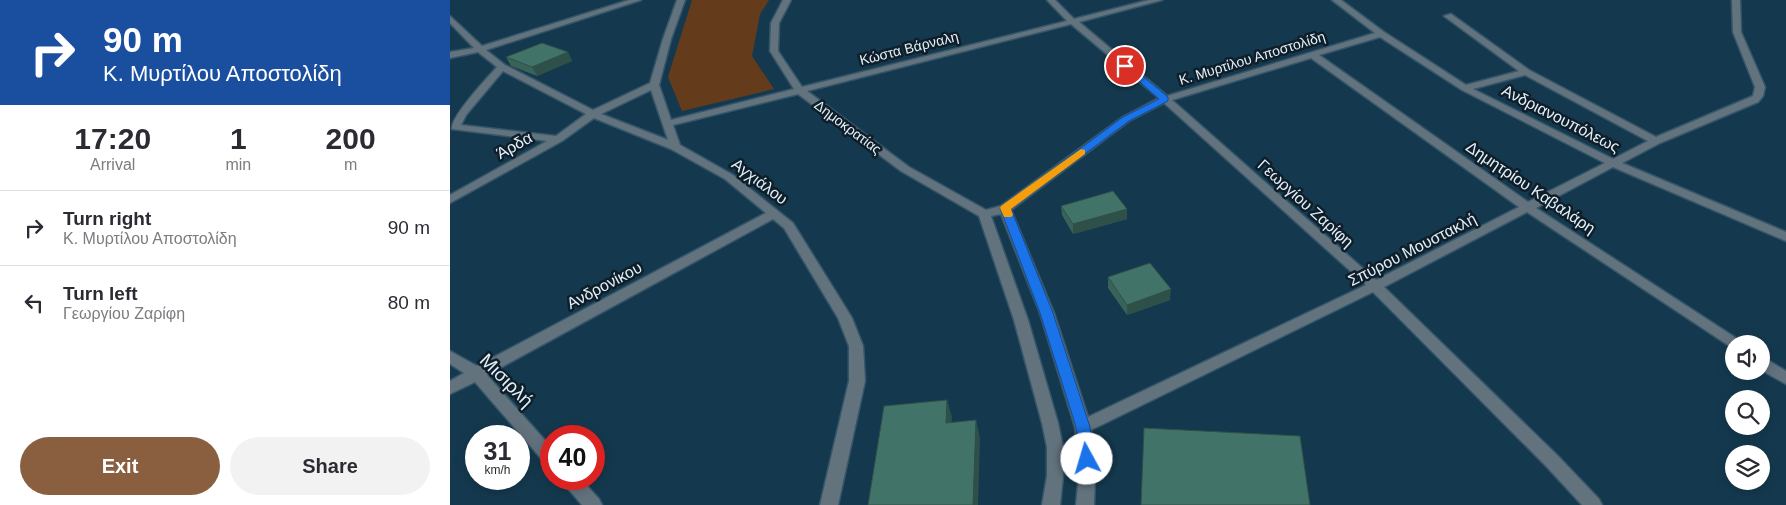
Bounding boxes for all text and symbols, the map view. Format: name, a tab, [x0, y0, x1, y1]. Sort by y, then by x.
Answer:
icon: right	[20, 20, 85, 85]
text: 90 m	[103, 20, 183, 59]
street label: Κώστα Βάρναλη	[858, 28, 960, 68]
street label: Κ. Μυρτίλου Αποστολίδη	[1177, 28, 1327, 88]
pin	[1104, 45, 1146, 87]
icon: arrive	[1111, 52, 1139, 80]
text: Κ. Μυρτίλου Αποστολίδη	[103, 61, 342, 86]
street label: Ανδριανουπόλεως	[1499, 81, 1623, 156]
street label: Δημοκρατίας	[811, 97, 885, 157]
text: 17:20	[74, 122, 151, 155]
text: 1	[230, 122, 247, 155]
text: 200	[326, 122, 376, 155]
street label: Άρδα	[494, 129, 535, 162]
street label: Δημητρίου Καβαλάρη	[1463, 138, 1598, 237]
street label: Αγχιάλου	[729, 155, 791, 208]
text: Arrival	[90, 156, 135, 173]
text: min	[225, 156, 251, 173]
text: m	[344, 156, 357, 173]
street label: Γεωργίου Ζαρίφη	[1255, 156, 1357, 251]
text: Turn right	[63, 208, 151, 229]
street label: Σπύρου Μουστακλή	[1345, 210, 1479, 289]
icon: right	[20, 214, 48, 242]
text: 90 m	[388, 217, 430, 238]
text: Κ. Μυρτίλου Αποστολίδη	[63, 230, 237, 247]
street label: Ανδρονίκου	[564, 259, 645, 312]
text: Turn left	[63, 283, 138, 304]
icon: left	[20, 289, 48, 317]
text: 80 m	[388, 292, 430, 313]
text: Γεωργίου Ζαρίφη	[63, 305, 185, 322]
map controls	[1725, 335, 1770, 490]
button: sound	[1725, 335, 1770, 380]
street label: Μισιρλή	[476, 349, 538, 411]
button: search	[1725, 390, 1770, 435]
speed limit sign: 40	[540, 425, 605, 490]
position arrow	[1060, 432, 1112, 484]
button: Exit	[20, 437, 220, 495]
button: Share	[230, 437, 430, 495]
text: 31	[484, 437, 511, 465]
button: layers	[1725, 445, 1770, 490]
text: km/h	[484, 463, 511, 477]

